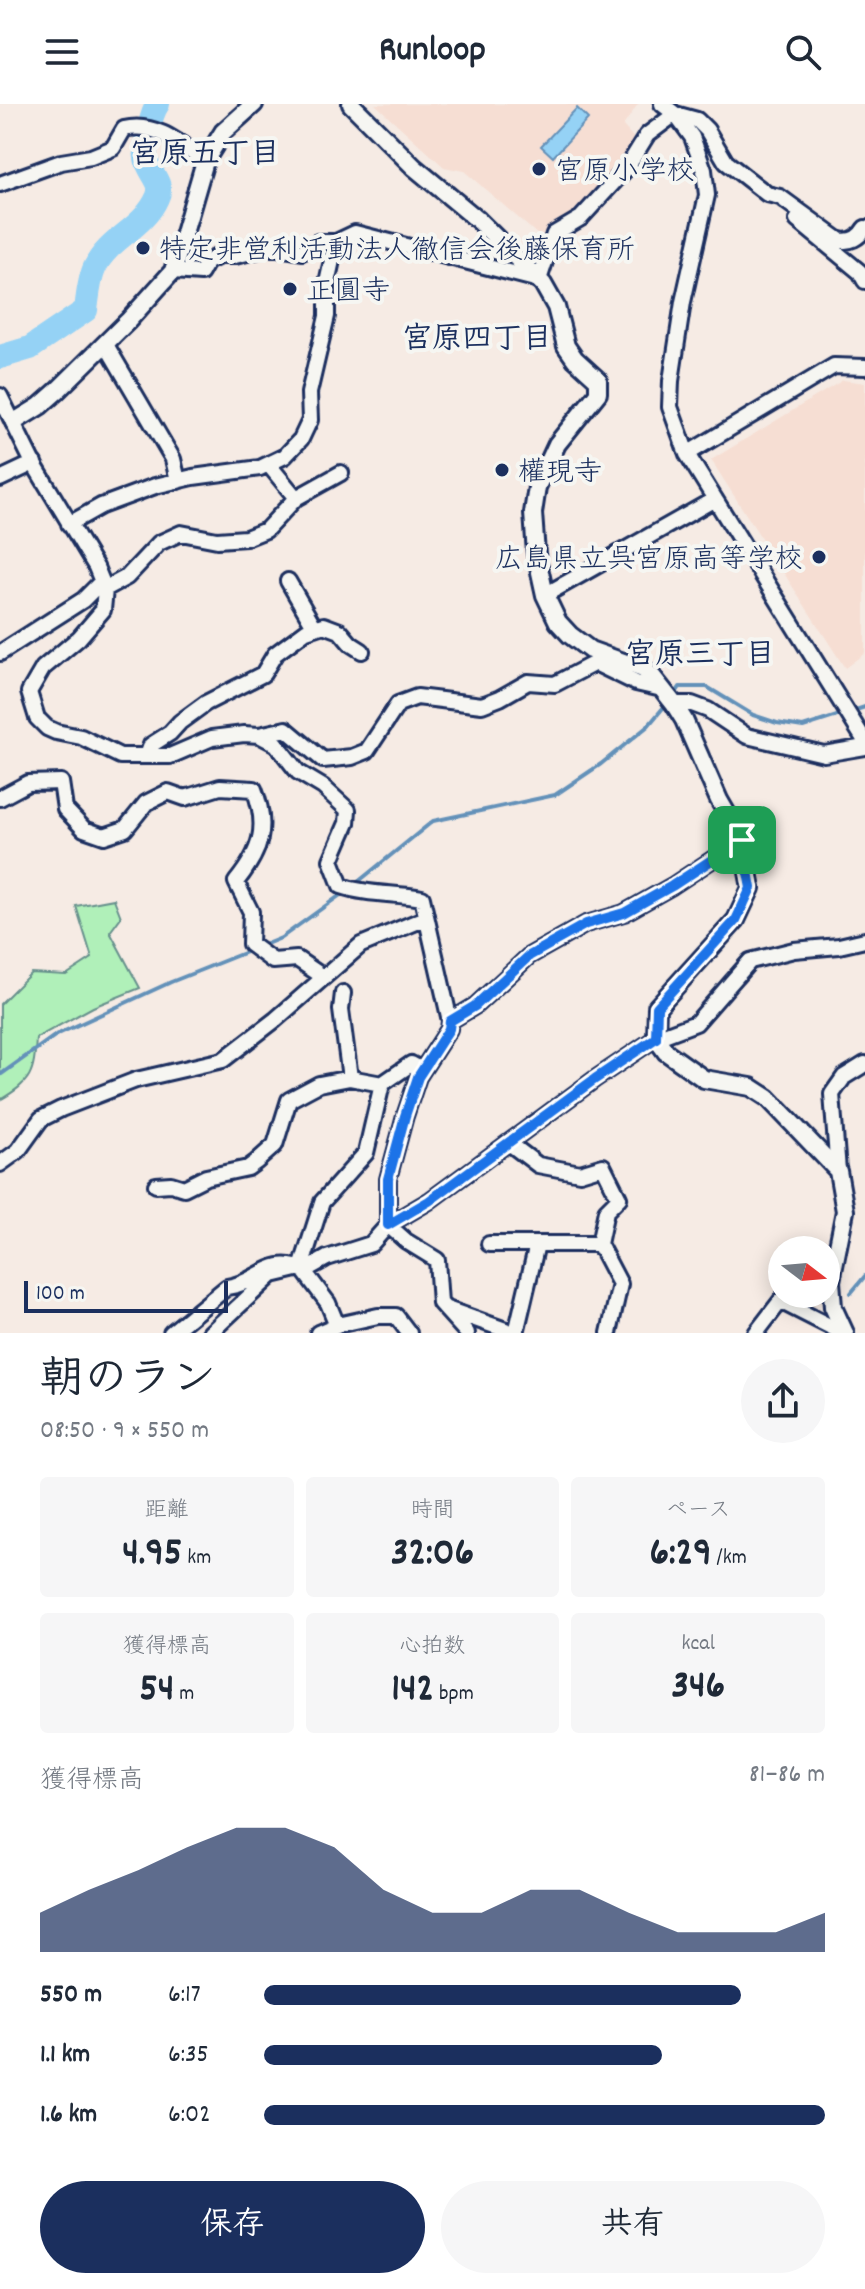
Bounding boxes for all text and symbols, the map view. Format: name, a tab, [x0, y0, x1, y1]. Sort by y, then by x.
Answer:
text: Runloop	[379, 26, 486, 78]
icon: menu	[40, 30, 84, 74]
icon: search	[781, 30, 825, 74]
district label: 宮原五丁目	[130, 135, 280, 178]
place label: 宮原小学校	[555, 154, 695, 194]
marker: 宮原小学校	[530, 160, 548, 178]
place label: 特定非営利活動法人徹信会後藤保育所	[159, 233, 635, 273]
marker: 特定非営利活動法人徹信会後藤保育所	[134, 239, 152, 257]
place label: 正圓寺	[306, 274, 390, 314]
marker: 正圓寺	[281, 280, 299, 298]
district label: 宮原四丁目	[402, 320, 552, 363]
place label: 權現寺	[518, 455, 602, 495]
marker: 權現寺	[493, 461, 511, 479]
place label: 広島県立呉宮原高等学校	[495, 542, 803, 582]
marker: 広島県立呉宮原高等学校	[810, 548, 828, 566]
district label: 宮原三丁目	[625, 636, 775, 679]
pin	[708, 806, 776, 874]
icon: arrive	[720, 818, 764, 862]
north arrow	[768, 1236, 840, 1308]
map controls	[768, 1236, 840, 1308]
scale bar	[24, 1277, 228, 1313]
text: 100 m	[36, 1279, 85, 1310]
text: 朝のラン	[40, 1351, 216, 1414]
button: share	[741, 1359, 825, 1443]
text: 08:50 · 9 × 550 m	[40, 1413, 209, 1450]
text: 距離	[145, 1496, 189, 1527]
text: 時間	[410, 1496, 455, 1527]
text: ペース	[666, 1496, 731, 1527]
text: 4.95	[122, 1527, 182, 1584]
text: 32:06	[391, 1527, 474, 1584]
text: 6:29	[649, 1527, 711, 1584]
text: km	[182, 1543, 211, 1574]
text: /km	[711, 1543, 747, 1574]
text: kcal	[681, 1629, 715, 1660]
text: 獲得標高	[123, 1632, 211, 1663]
text: 心拍数	[399, 1632, 466, 1663]
text: 346	[671, 1660, 725, 1717]
text: 54	[139, 1663, 174, 1720]
text: 142	[391, 1663, 434, 1720]
text: m	[174, 1679, 194, 1710]
text: bpm	[434, 1679, 474, 1710]
text: 81–86 m	[749, 1757, 825, 1794]
text: 獲得標高	[40, 1763, 144, 1800]
text: 550 m	[40, 1977, 102, 2014]
text: 6:17	[168, 1977, 201, 2014]
text: 1.1 km	[40, 2037, 90, 2074]
text: 6:35	[168, 2037, 209, 2074]
text: 1.6 km	[40, 2097, 97, 2134]
text: 6:02	[168, 2097, 211, 2134]
button: 保存	[40, 2181, 425, 2273]
button: 共有	[441, 2181, 825, 2273]

